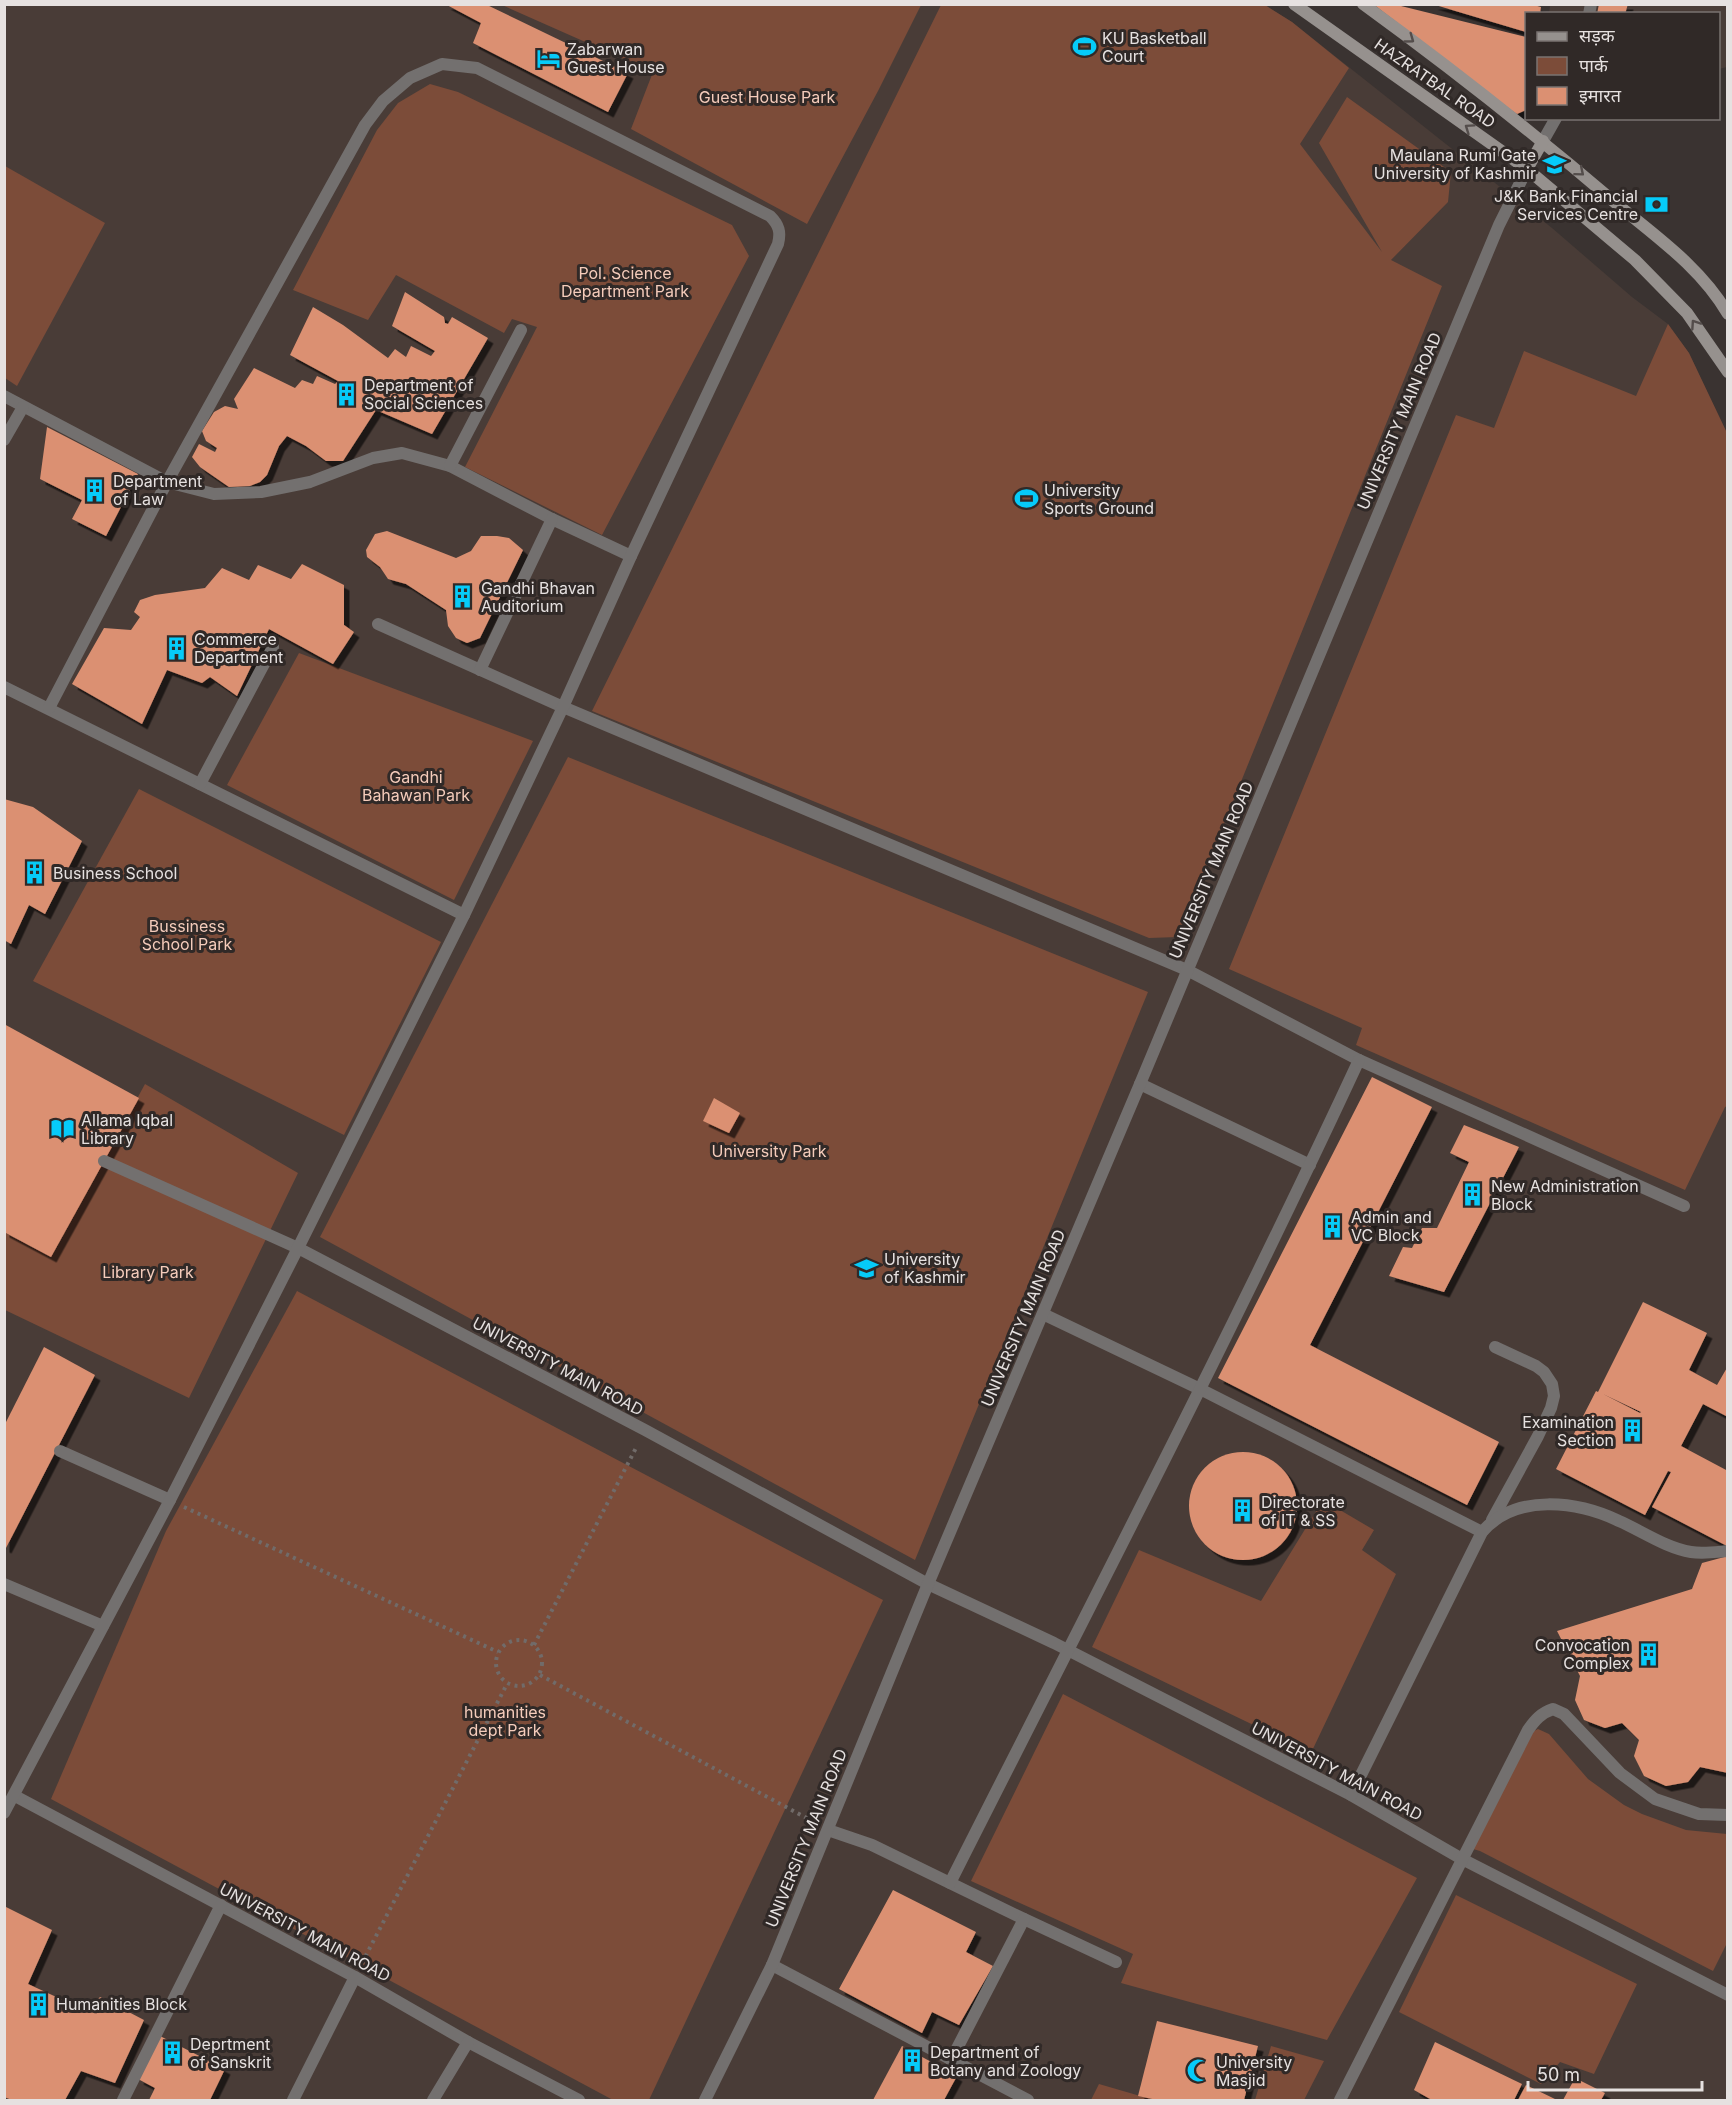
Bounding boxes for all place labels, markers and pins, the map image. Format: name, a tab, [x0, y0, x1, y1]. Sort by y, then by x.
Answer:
place label: KU Basketball Court	[1102, 28, 1207, 66]
sports icon: KU Basketball Court	[1071, 34, 1097, 60]
place label: Zabarwan Guest House	[567, 39, 665, 77]
hotel icon: Zabarwan Guest House	[536, 45, 562, 71]
place label: Maulana Rumi Gate University of Kashmir	[1374, 145, 1536, 183]
school or university icon: Maulana Rumi Gate University of Kashmir	[1541, 151, 1567, 177]
place label: J&K Bank Financial Services Centre	[1494, 186, 1638, 224]
bank icon: J&K Bank Financial Services Centre	[1643, 192, 1669, 218]
place label: Department of Social Sciences	[364, 375, 483, 413]
building icon: Department of Social Sciences	[333, 381, 359, 407]
place label: Department of Law	[113, 471, 202, 509]
building icon: Department of Law	[82, 477, 108, 503]
place label: University Sports Ground	[1044, 480, 1154, 518]
sports icon: University Sports Ground	[1013, 486, 1039, 512]
place label: Gandhi Bhavan Auditorium	[481, 578, 595, 616]
building icon: Gandhi Bhavan Auditorium	[450, 584, 476, 610]
place label: Commerce Department	[194, 629, 283, 667]
building icon: Commerce Department	[163, 635, 189, 661]
building icon: Business School	[22, 860, 48, 886]
place label: Business School	[53, 863, 177, 883]
place label: Allama Iqbal Library	[81, 1110, 173, 1148]
library icon: Allama Iqbal Library	[50, 1116, 76, 1142]
place label: New Administration Block	[1491, 1176, 1639, 1214]
building icon: New Administration Block	[1460, 1182, 1486, 1208]
place label: Admin and VC Block	[1351, 1207, 1432, 1245]
building icon: Admin and VC Block	[1320, 1213, 1346, 1239]
place label: University of Kashmir	[884, 1249, 966, 1287]
school or university icon: University of Kashmir	[853, 1255, 879, 1281]
place label: Examination Section	[1522, 1412, 1614, 1450]
building icon: Examination Section	[1619, 1418, 1645, 1444]
place label: Directorate of IT & SS	[1261, 1492, 1345, 1530]
building icon: Directorate of IT & SS	[1230, 1498, 1256, 1524]
place label: Convocation Complex	[1535, 1635, 1630, 1673]
building icon: Convocation Complex	[1635, 1641, 1661, 1667]
building icon: Humanities Block	[25, 1991, 51, 2017]
place label: Humanities Block	[56, 1994, 187, 2014]
place label: Deprtment of Sanskrit	[190, 2034, 271, 2072]
building icon: Deprtment of Sanskrit	[159, 2040, 185, 2066]
place label: Department of Botany and Zoology	[930, 2042, 1081, 2080]
building icon: Department of Botany and Zoology	[899, 2048, 925, 2074]
place label: University Masjid	[1216, 2052, 1292, 2090]
mosque icon: University Masjid	[1185, 2058, 1211, 2084]

